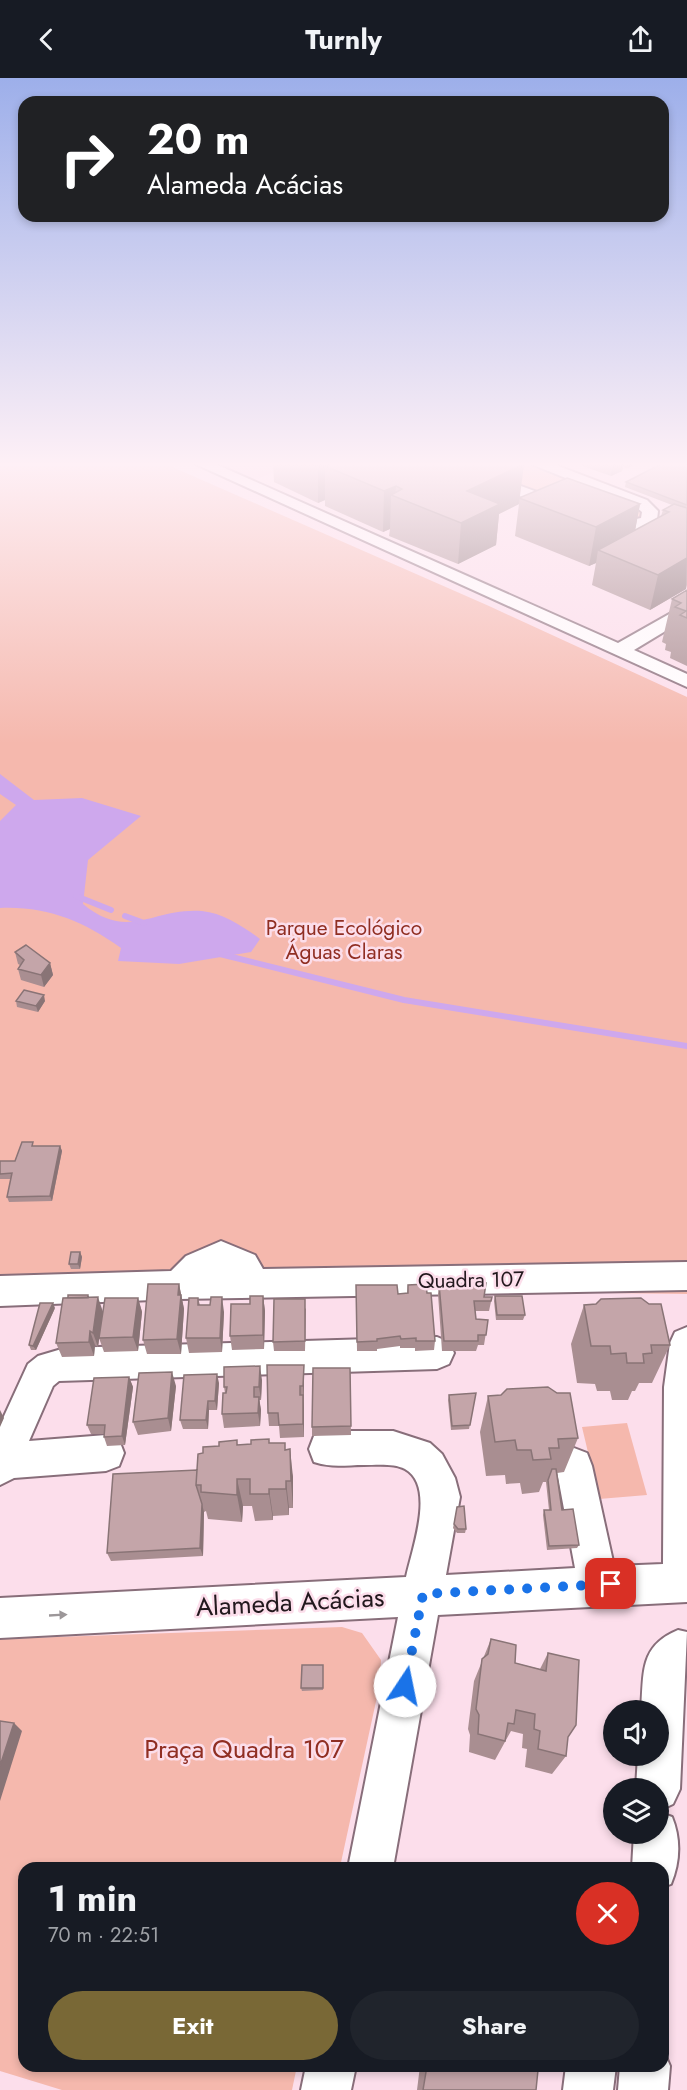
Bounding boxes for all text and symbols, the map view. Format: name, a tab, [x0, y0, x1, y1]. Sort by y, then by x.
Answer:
text: Turnly	[305, 20, 382, 59]
icon: back	[30, 23, 63, 56]
icon: share	[624, 23, 657, 56]
text: 20 m	[147, 109, 249, 170]
icon: right	[48, 120, 126, 198]
text: Alameda Acácias	[147, 165, 343, 204]
park label: Parque Ecológico Águas Claras	[266, 913, 422, 967]
street label: Quadra 107	[418, 1264, 524, 1296]
pin	[585, 1558, 636, 1609]
icon: arrive	[594, 1567, 627, 1600]
street label: Alameda Acácias	[195, 1578, 385, 1626]
one-way arrow	[49, 1610, 68, 1619]
position arrow	[373, 1654, 437, 1718]
map controls	[603, 1700, 669, 1844]
button: sound	[603, 1700, 669, 1766]
park label: Praça Quadra 107	[144, 1730, 344, 1768]
button: layers	[603, 1778, 669, 1844]
text: 1 min	[48, 1872, 137, 1924]
button: close	[576, 1882, 639, 1945]
text: 70 m · 22:51	[48, 1921, 159, 1950]
button: Exit	[48, 1991, 338, 2060]
button: Share	[350, 1991, 639, 2060]

